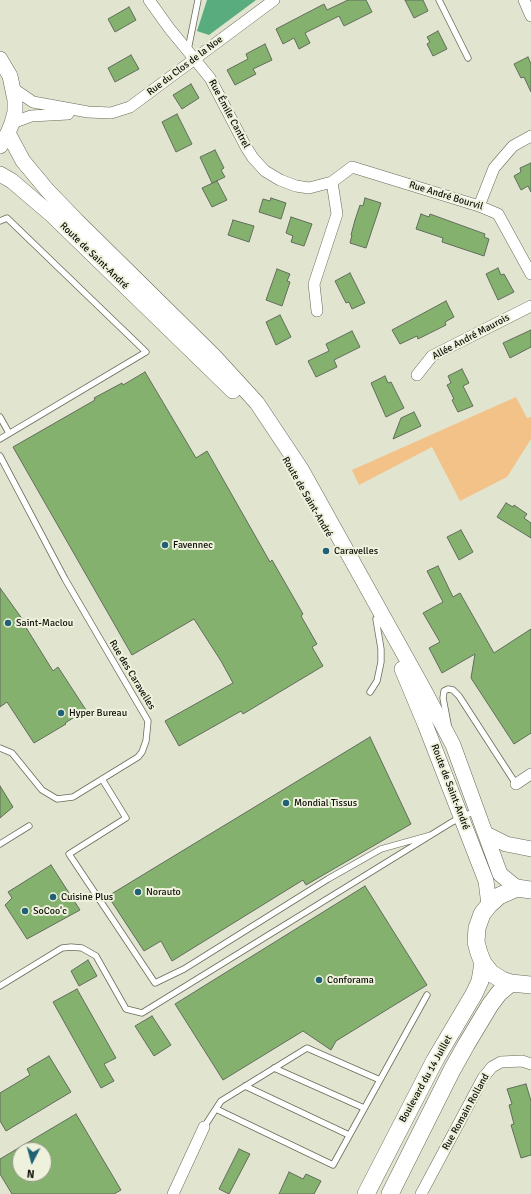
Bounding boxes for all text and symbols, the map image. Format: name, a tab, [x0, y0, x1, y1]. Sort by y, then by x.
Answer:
street label: Rue du Clos de la Noe	[145, 34, 225, 98]
street label: Rue Émile Cantrel	[206, 78, 252, 150]
street label: Rue André Bourvil	[408, 179, 484, 213]
street label: Route de Saint-André	[57, 220, 131, 292]
street label: Allée André Maurois	[430, 312, 512, 362]
street label: Route de Saint-André	[279, 455, 335, 539]
place label: Favennec	[173, 539, 213, 551]
marker: Favennec	[160, 540, 170, 550]
place label: Caravelles	[334, 545, 378, 557]
marker: Caravelles	[321, 546, 331, 556]
place label: Saint-Maclou	[16, 617, 73, 629]
marker: Saint-Maclou	[3, 618, 13, 628]
street label: Rue des Caravelles	[106, 638, 158, 712]
place label: Hyper Bureau	[69, 707, 127, 719]
marker: Hyper Bureau	[56, 708, 66, 718]
street label: Route de Saint-André	[428, 742, 472, 832]
place label: Mondial Tissus	[294, 797, 357, 809]
marker: Mondial Tissus	[281, 798, 291, 808]
place label: Norauto	[146, 886, 181, 898]
marker: Norauto	[133, 887, 143, 897]
place label: Cuisine Plus	[61, 891, 113, 903]
marker: Cuisine Plus	[48, 892, 58, 902]
place label: SoCoo'c	[33, 905, 67, 917]
marker: SoCoo'c	[20, 906, 30, 916]
place label: Conforama	[327, 974, 374, 986]
marker: Conforama	[314, 975, 324, 985]
street label: Boulevard du 14 Juillet	[397, 1033, 455, 1125]
street label: Rue Romain Rolland	[440, 1072, 492, 1152]
north arrow	[12, 1142, 52, 1182]
text: N	[26, 1167, 35, 1180]

